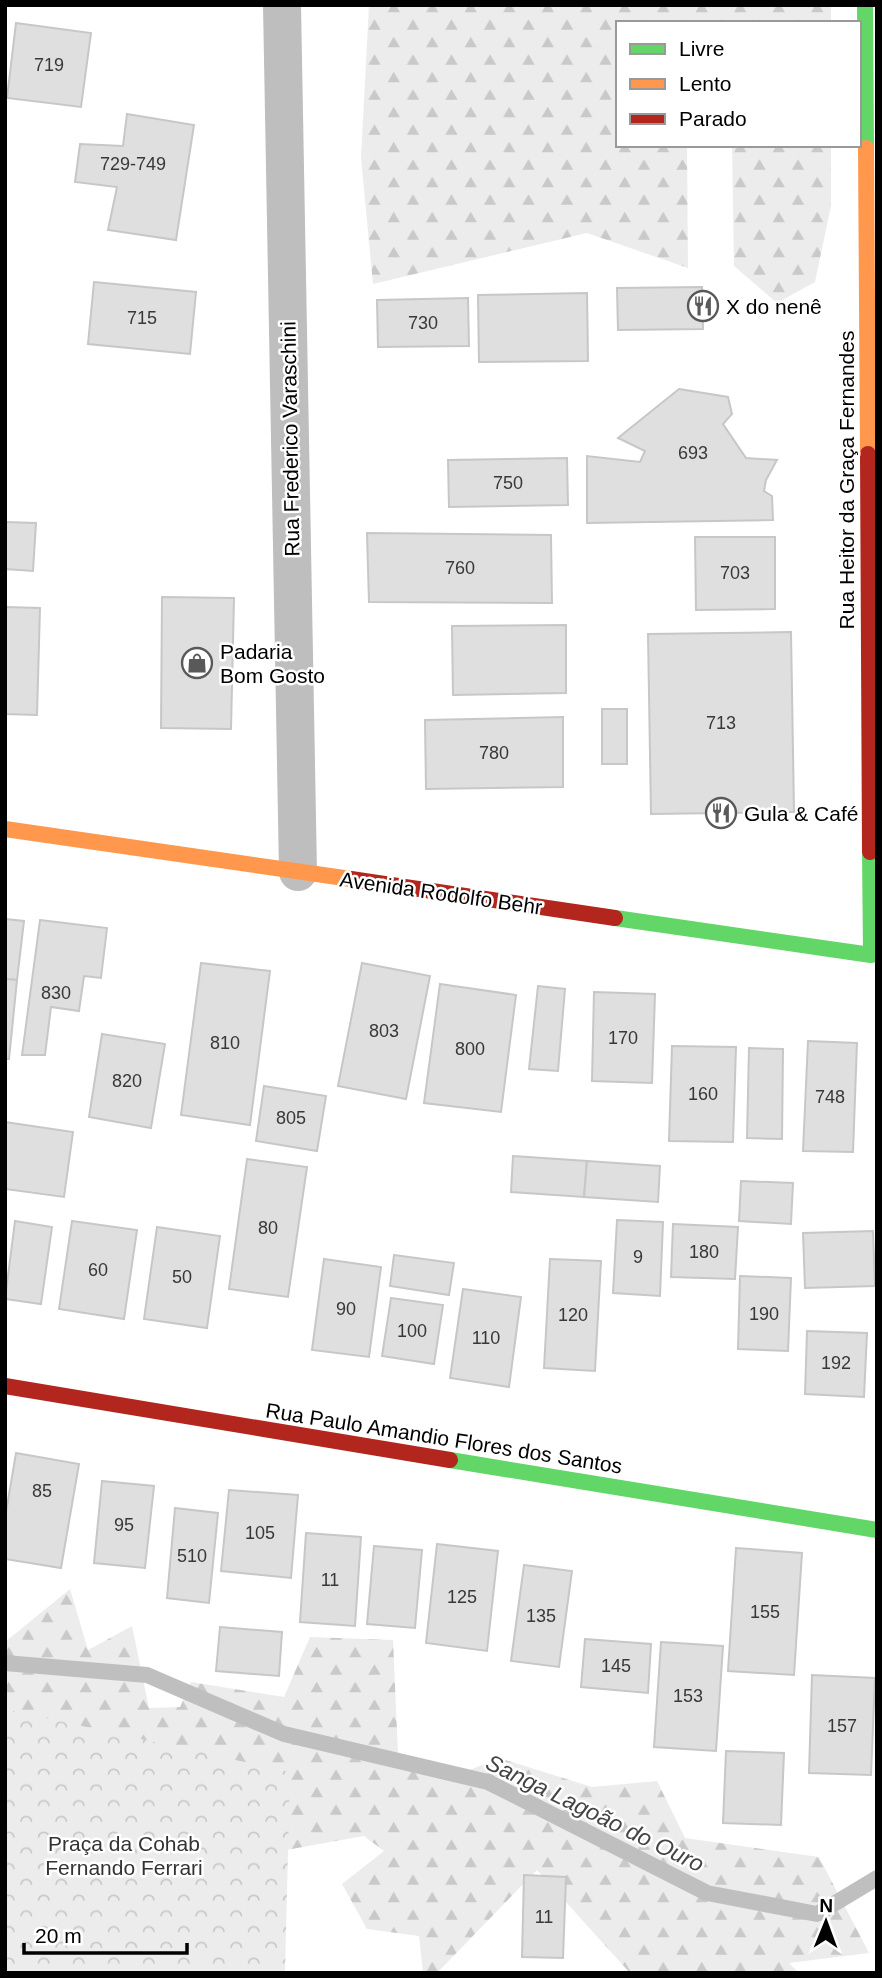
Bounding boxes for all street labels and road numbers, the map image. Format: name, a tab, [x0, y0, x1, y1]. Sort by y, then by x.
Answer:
street label: Rua Frederico Varaschini	[276, 321, 304, 557]
street label: Rua Heitor da Graça Fernandes	[835, 331, 858, 629]
street label: Avenida Rodolfo Behr	[338, 867, 544, 919]
street label: Rua Paulo Amandio Flores dos Santos	[264, 1398, 624, 1478]

